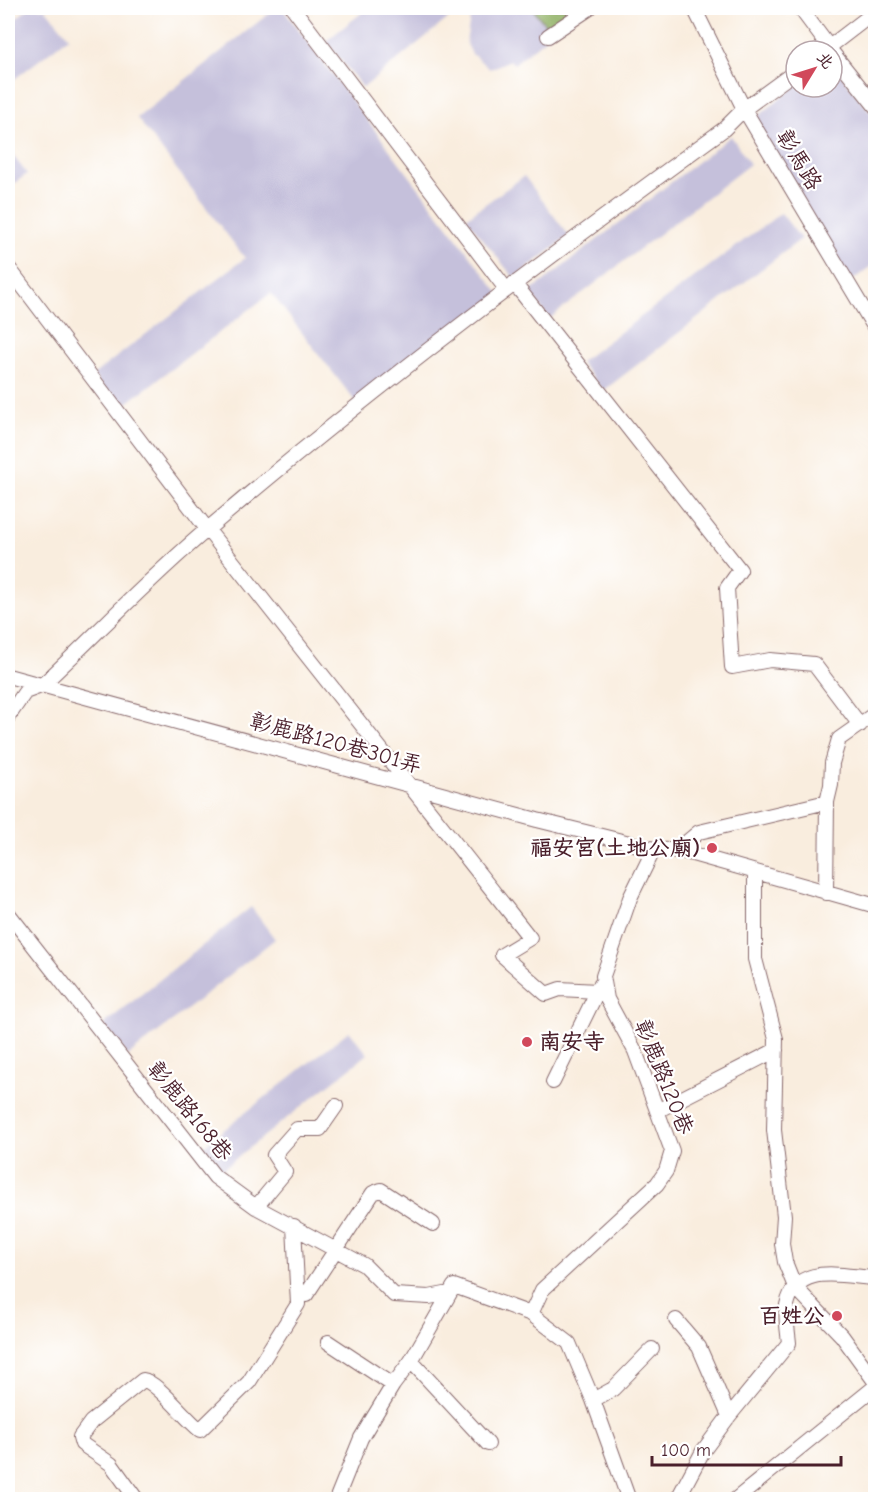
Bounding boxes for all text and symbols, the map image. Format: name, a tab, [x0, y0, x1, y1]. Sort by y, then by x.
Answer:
north arrow	[784, 39, 844, 99]
text: 北	[813, 49, 837, 72]
street label: 彰馬路	[771, 125, 827, 195]
street label: 彰鹿路120巷301弄	[247, 708, 425, 778]
place label: 福安宮(土地公廟)	[530, 835, 700, 861]
marker: 福安宮(土地公廟)	[705, 841, 719, 855]
street label: 彰鹿路120巷	[629, 1016, 699, 1138]
place label: 南安寺	[539, 1029, 605, 1055]
marker: 南安寺	[520, 1035, 534, 1049]
street label: 彰鹿路168巷	[142, 1056, 238, 1166]
place label: 百姓公	[759, 1303, 825, 1329]
marker: 百姓公	[830, 1309, 844, 1323]
scale bar	[652, 1429, 841, 1467]
text: 100 m	[661, 1440, 711, 1461]

